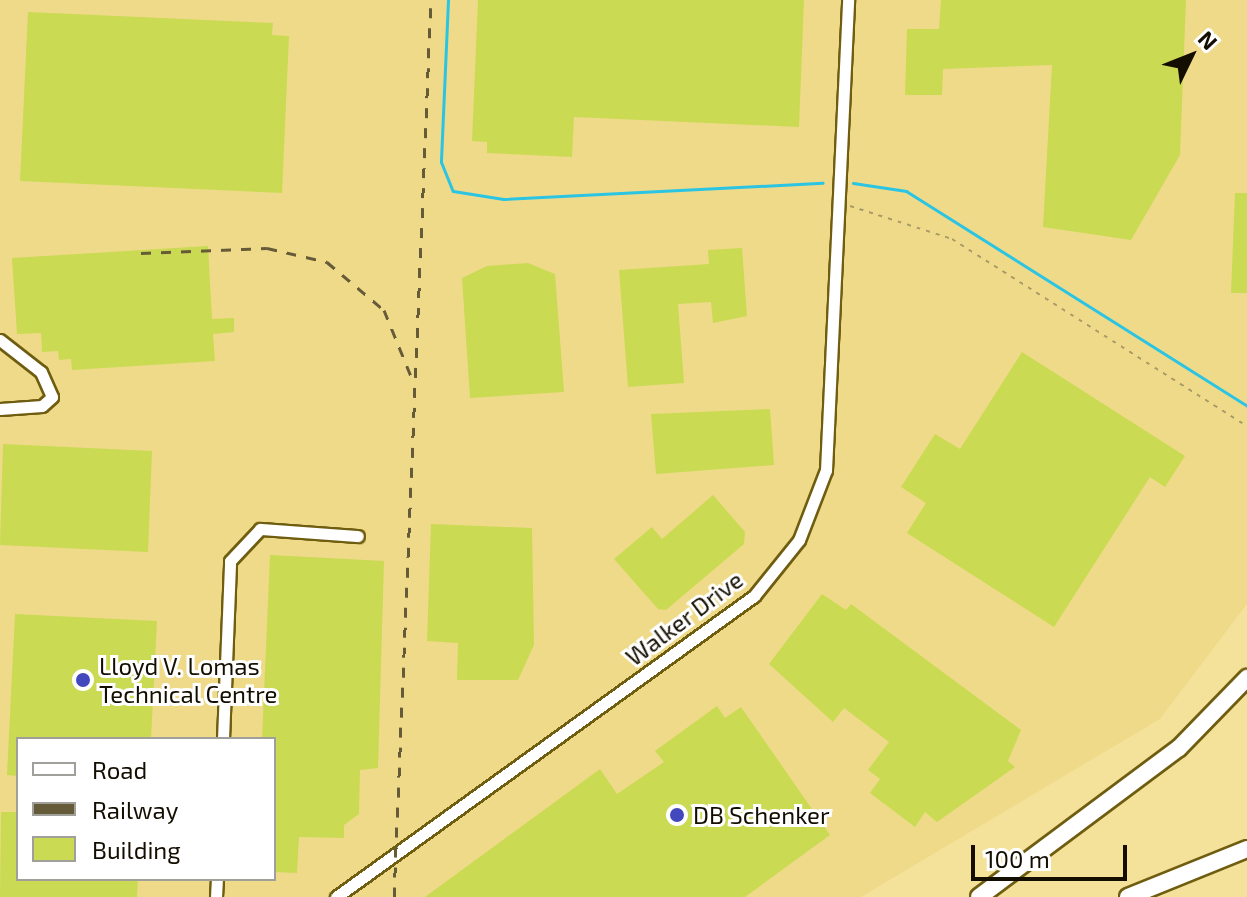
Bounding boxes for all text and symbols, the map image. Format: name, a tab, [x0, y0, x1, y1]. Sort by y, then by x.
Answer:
north arrow	[1151, 16, 1231, 96]
text: N	[1194, 25, 1223, 54]
street label: Walker Drive	[620, 565, 748, 671]
place label: Lloyd V. Lomas Technical Centre	[99, 652, 278, 708]
marker: Lloyd V. Lomas Technical Centre	[74, 671, 92, 689]
legend	[16, 737, 276, 881]
text: Road	[92, 755, 147, 784]
text: Railway	[92, 795, 178, 824]
place label: DB Schenker	[693, 801, 830, 829]
marker: DB Schenker	[668, 806, 686, 824]
scale bar	[975, 829, 1131, 879]
text: Building	[92, 835, 181, 864]
text: 100 m	[985, 844, 1050, 873]

